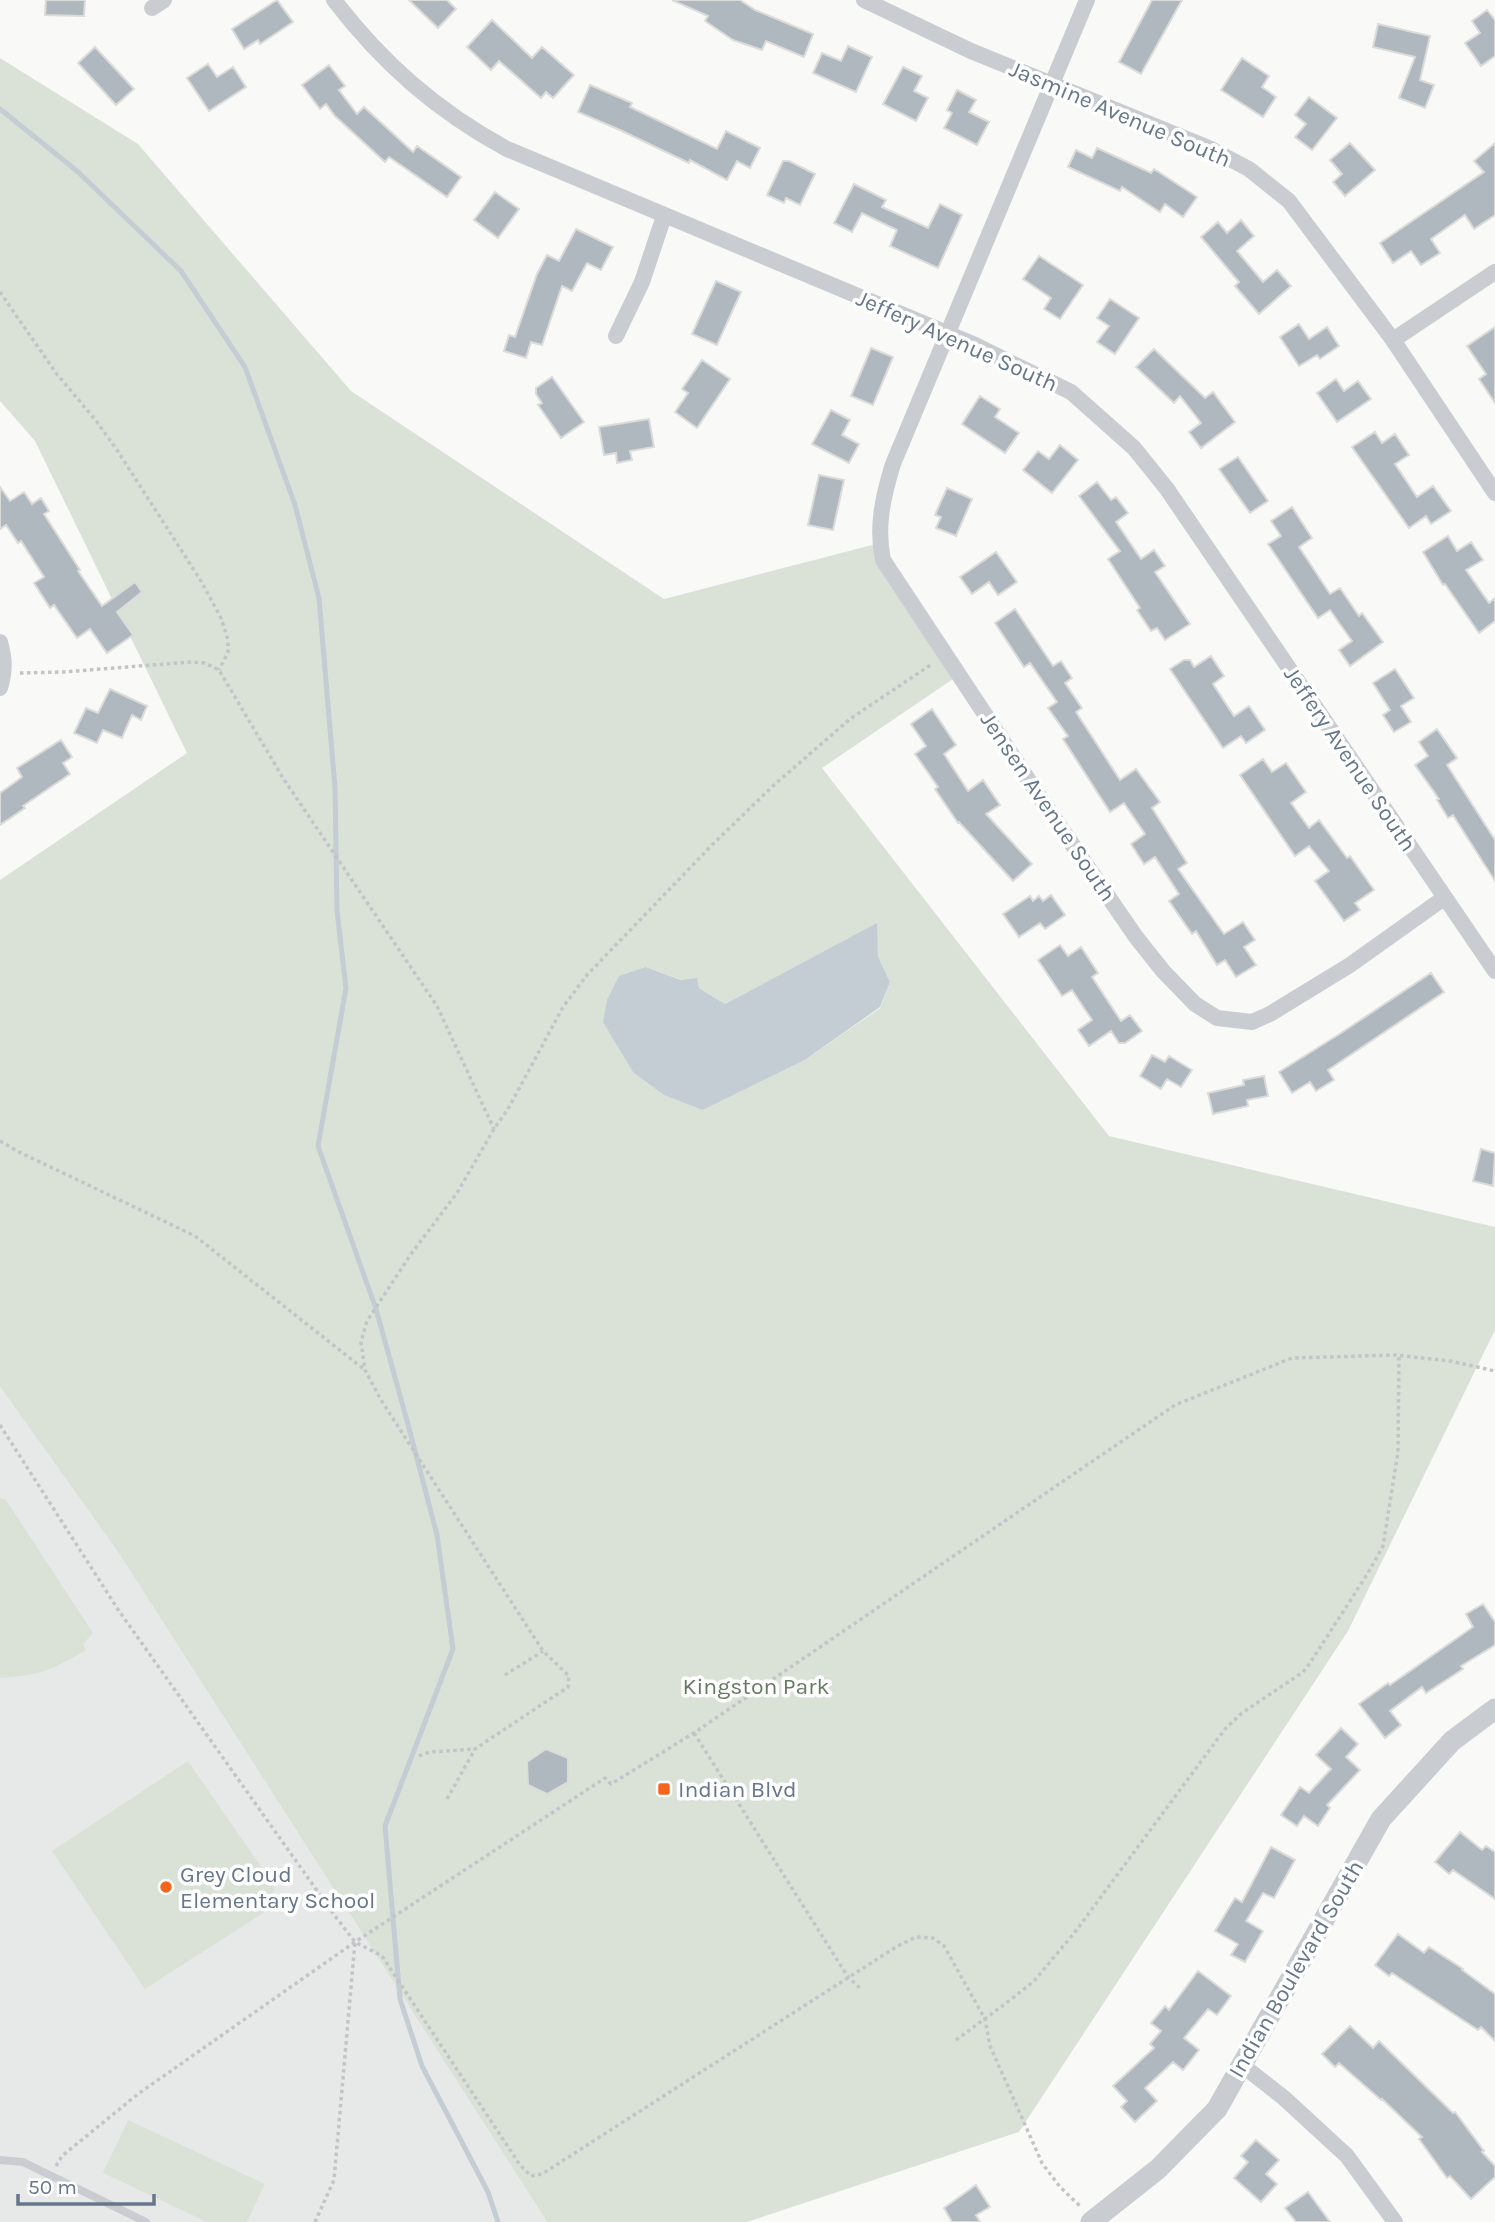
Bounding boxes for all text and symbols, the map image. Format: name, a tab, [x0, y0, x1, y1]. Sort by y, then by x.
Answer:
street label: Jasmine Avenue South	[1005, 55, 1235, 173]
street label: Jeffery Avenue South	[852, 284, 1062, 398]
street label: Jeffery Avenue South	[1278, 661, 1422, 857]
street label: Jensen Avenue South	[975, 707, 1121, 907]
park label: Kingston Park	[682, 1673, 830, 1700]
place label: Indian Blvd	[678, 1776, 797, 1803]
marker: Indian Blvd	[656, 1781, 672, 1797]
street label: Indian Boulevard South	[1223, 1856, 1369, 2082]
place label: Grey Cloud Elementary School	[180, 1861, 375, 1914]
marker: Grey Cloud Elementary School	[158, 1879, 174, 1895]
scale bar	[18, 2162, 154, 2206]
text: 50 m	[28, 2175, 77, 2199]

